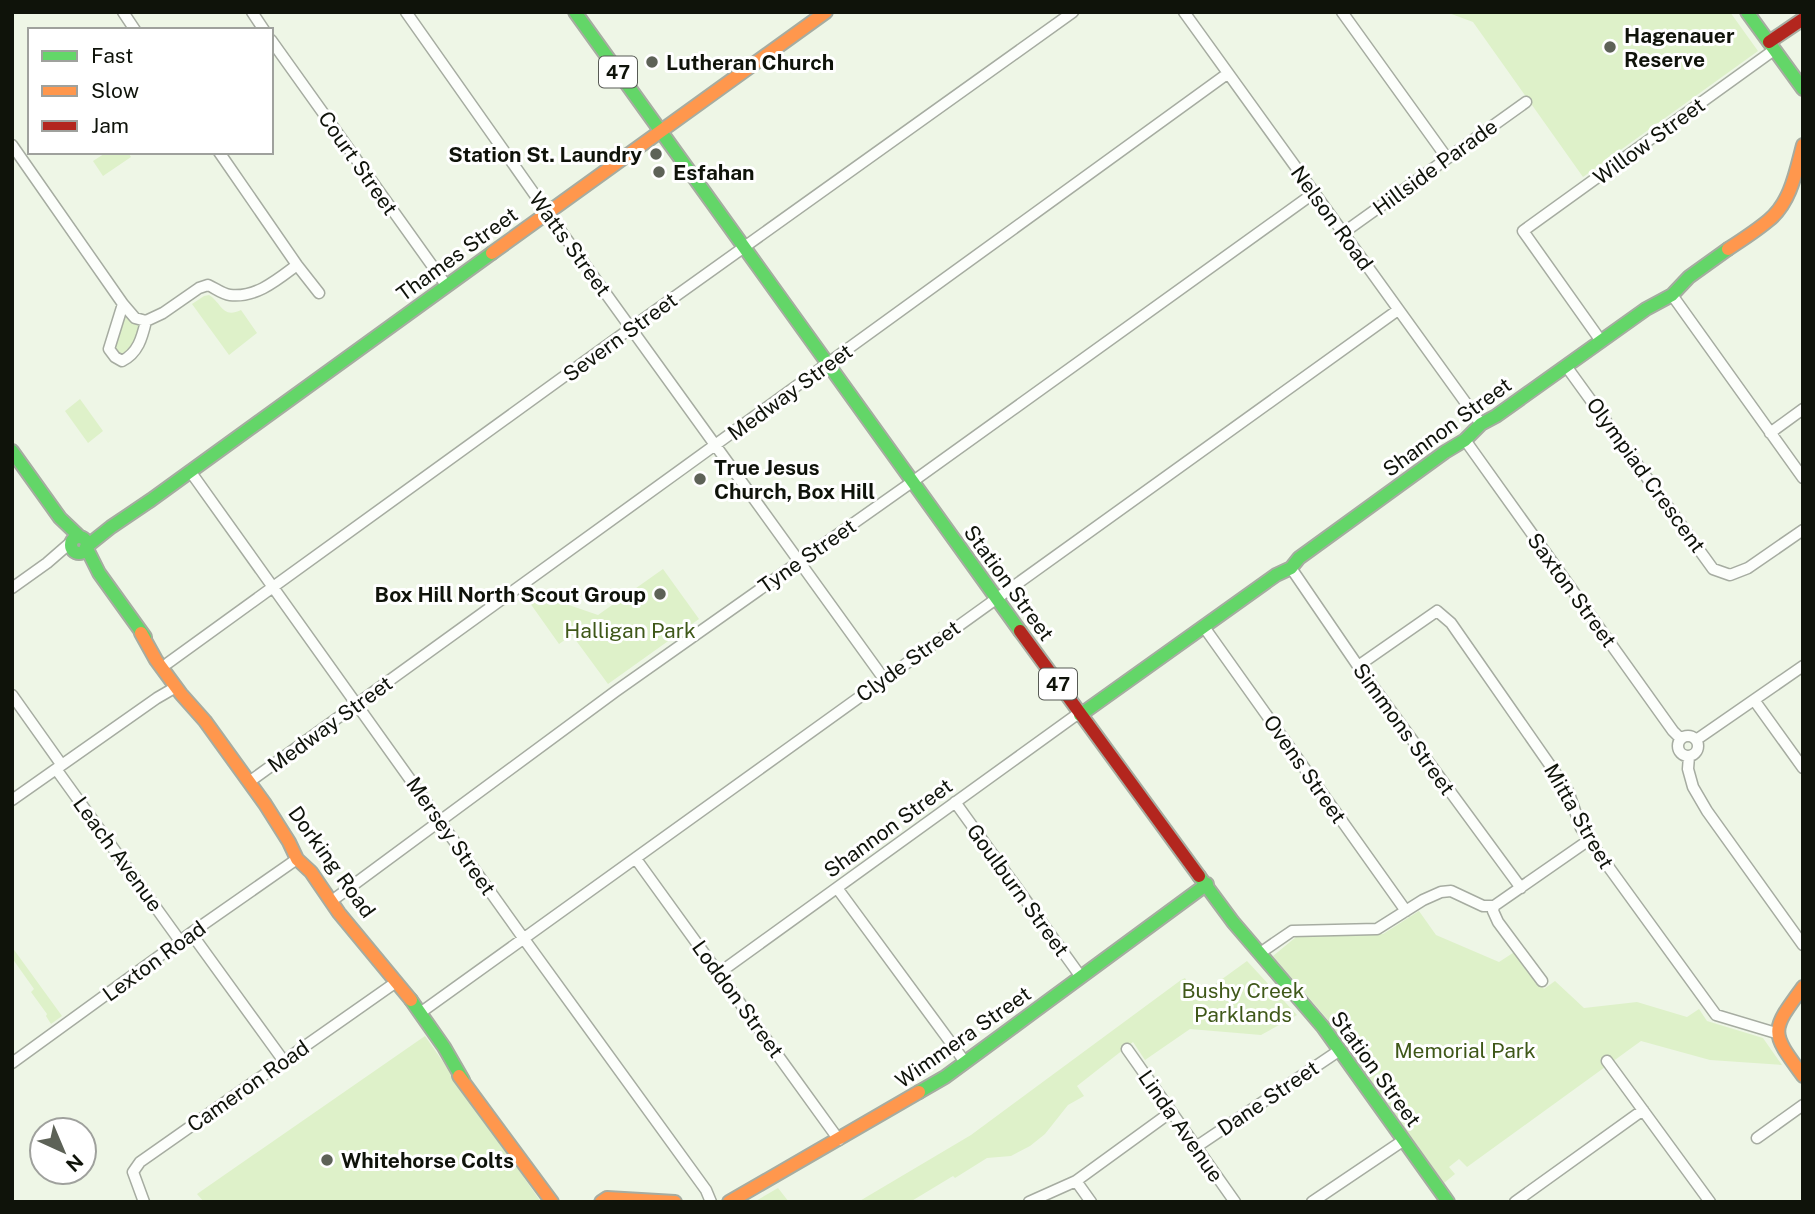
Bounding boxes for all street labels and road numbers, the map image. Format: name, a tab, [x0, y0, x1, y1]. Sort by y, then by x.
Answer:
road number: 47	[599, 57, 637, 88]
street label: Willow Street	[1588, 92, 1710, 190]
street label: Court Street	[313, 106, 403, 220]
street label: Hillside Parade	[1368, 114, 1502, 220]
street label: Nelson Road	[1286, 161, 1378, 275]
street label: Watts Street	[524, 187, 616, 301]
street label: Thames Street	[392, 202, 522, 306]
street label: Severn Street	[558, 287, 682, 387]
street label: Medway Street	[723, 338, 857, 446]
street label: Shannon Street	[1378, 372, 1516, 482]
street label: Olympiad Crescent	[1581, 393, 1711, 557]
street label: Tyne Street	[753, 513, 861, 599]
street label: Station Street	[959, 520, 1059, 646]
street label: Saxton Street	[1522, 528, 1622, 652]
street label: Clyde Street	[851, 615, 965, 707]
street label: Simmons Street	[1348, 658, 1460, 800]
road number: 47	[1039, 668, 1077, 699]
street label: Medway Street	[263, 670, 397, 778]
street label: Ovens Street	[1258, 710, 1352, 828]
street label: Mitta Street	[1539, 759, 1619, 873]
street label: Mersey Street	[401, 772, 501, 900]
street label: Shannon Street	[819, 773, 957, 883]
street label: Leach Avenue	[68, 792, 168, 916]
street label: Dorking Road	[283, 801, 381, 923]
street label: Goulburn Street	[962, 819, 1074, 961]
street label: Lexton Road	[98, 915, 210, 1007]
street label: Loddon Street	[687, 935, 789, 1063]
street label: Wimmera Street	[891, 981, 1035, 1093]
street label: Station Street	[1326, 1006, 1426, 1132]
street label: Cameron Road	[182, 1035, 314, 1137]
street label: Dane Street	[1213, 1055, 1323, 1141]
street label: Linda Avenue	[1133, 1065, 1229, 1187]

